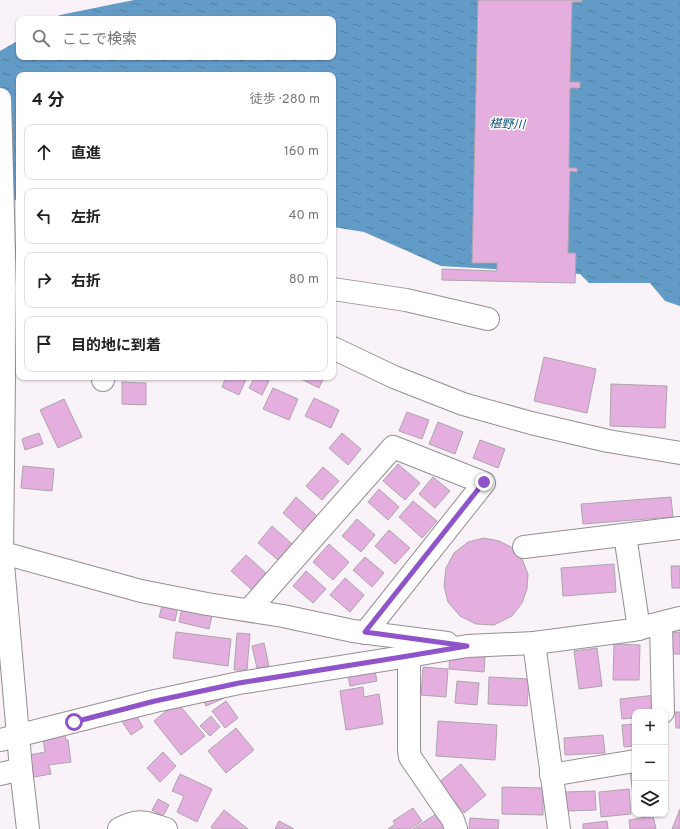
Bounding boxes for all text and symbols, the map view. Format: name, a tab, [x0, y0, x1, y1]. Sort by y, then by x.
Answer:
search box	[16, 16, 336, 60]
icon: search	[30, 27, 52, 49]
text: ここで検索	[62, 31, 137, 50]
text: 4 分	[32, 90, 64, 112]
text: 徒歩 · 280 m	[250, 92, 320, 108]
water label: 椹野川	[489, 116, 527, 134]
icon: ahead	[33, 141, 55, 163]
text: 160 m	[284, 144, 319, 160]
text: 直進	[71, 145, 101, 164]
icon: left	[33, 205, 55, 227]
text: 40 m	[289, 208, 319, 224]
text: 左折	[71, 209, 101, 228]
icon: right	[33, 269, 55, 291]
text: 80 m	[289, 272, 319, 288]
text: 右折	[71, 273, 101, 292]
icon: arrive	[33, 333, 55, 355]
text: 目的地に到着	[71, 337, 161, 356]
route end	[475, 473, 493, 491]
map controls	[632, 709, 668, 817]
button: +	[632, 709, 668, 745]
route start	[65, 713, 83, 731]
button: −	[632, 745, 668, 781]
button: layers	[632, 781, 668, 817]

